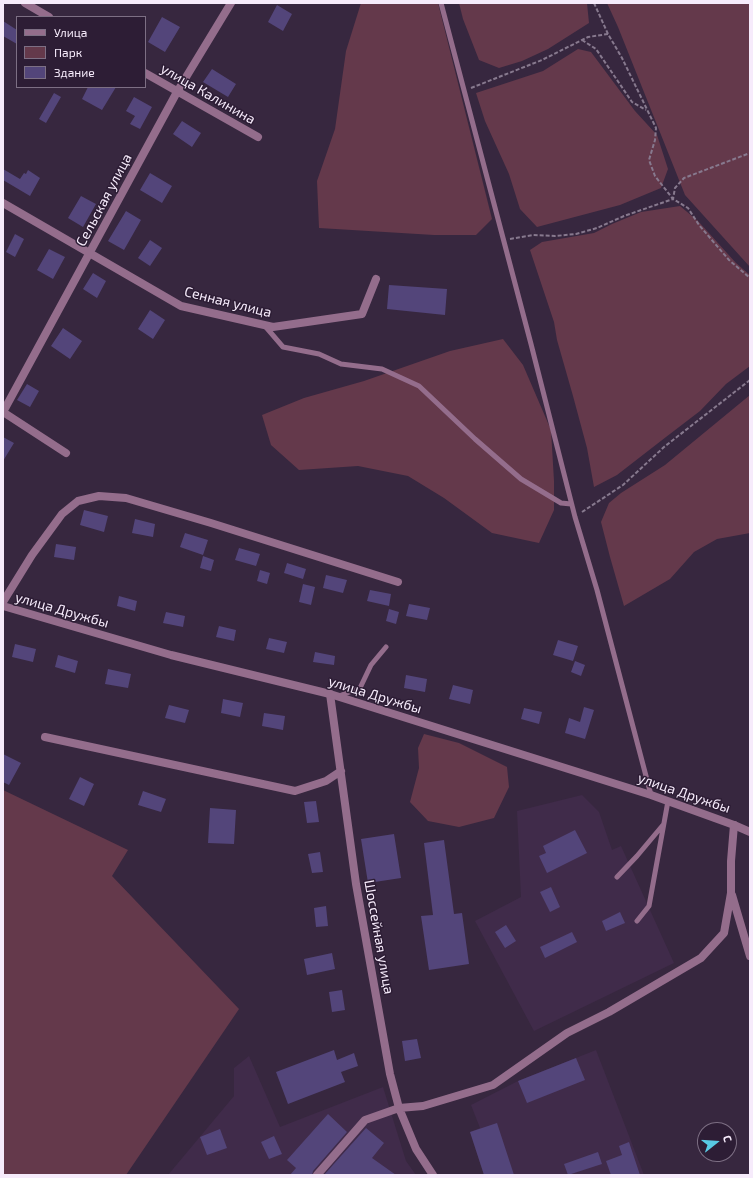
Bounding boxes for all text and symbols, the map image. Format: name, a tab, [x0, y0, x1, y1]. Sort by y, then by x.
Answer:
legend	[16, 16, 146, 88]
text: Улица	[54, 25, 87, 39]
text: Парк	[54, 45, 82, 59]
street label: улица Калинина	[158, 60, 258, 128]
text: Здание	[54, 65, 95, 79]
street label: Сельская улица	[73, 151, 135, 249]
street label: Сенная улица	[183, 283, 273, 321]
street label: улица Дружбы	[13, 589, 111, 631]
street label: улица Дружбы	[326, 673, 424, 717]
street label: улица Дружбы	[636, 769, 732, 817]
street label: Шоссейная улица	[361, 878, 397, 996]
north arrow	[697, 1122, 737, 1162]
text: С	[721, 1134, 735, 1144]

